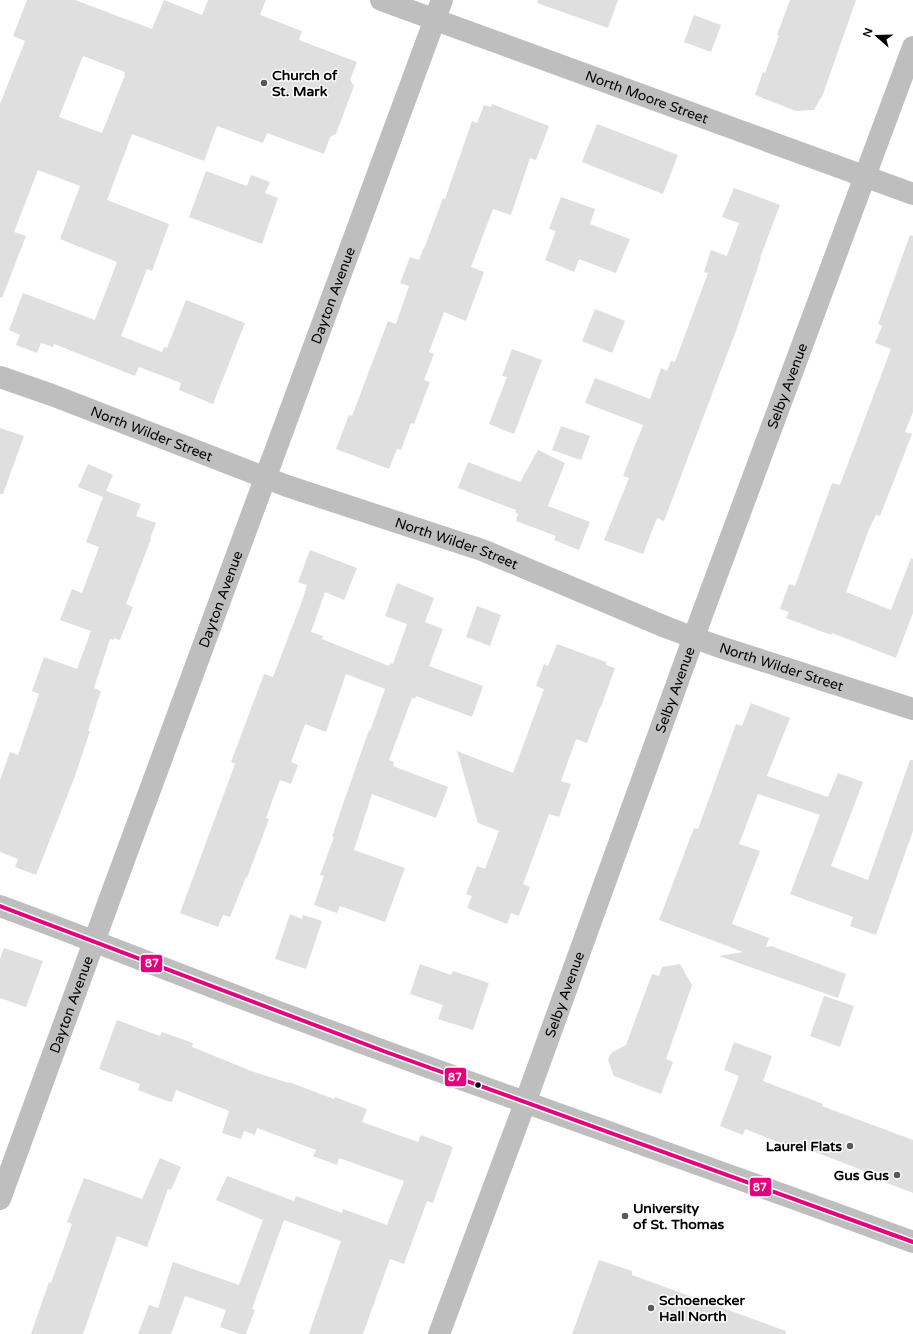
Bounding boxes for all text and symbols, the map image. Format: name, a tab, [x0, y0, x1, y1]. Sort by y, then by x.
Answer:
north arrow	[857, 16, 897, 56]
text: N	[860, 26, 876, 39]
place label: Church of St. Mark	[272, 67, 338, 100]
street label: North Moore Street	[583, 67, 711, 128]
marker: Church of St. Mark	[259, 78, 269, 88]
street label: Dayton Avenue	[308, 245, 359, 346]
street label: Selby Avenue	[764, 341, 811, 431]
street label: North Wilder Street	[88, 403, 216, 466]
street label: North Wilder Street	[393, 514, 521, 573]
street label: Dayton Avenue	[195, 549, 247, 650]
street label: North Wilder Street	[717, 639, 846, 695]
street label: Selby Avenue	[652, 645, 699, 735]
street label: Selby Avenue	[541, 949, 588, 1040]
street label: Dayton Avenue	[46, 954, 97, 1056]
line badge: 87	[140, 954, 163, 973]
text: 87	[145, 957, 159, 970]
line badge: 87	[444, 1067, 467, 1087]
text: 87	[448, 1071, 462, 1084]
unlabelled marker	[473, 1080, 483, 1090]
place label: Laurel Flats	[766, 1138, 842, 1155]
marker: Laurel Flats	[845, 1141, 855, 1151]
place label: Gus Gus	[834, 1167, 889, 1184]
marker: Gus Gus	[892, 1170, 902, 1180]
line badge: 87	[749, 1177, 772, 1197]
text: 87	[753, 1181, 767, 1194]
place label: University of St. Thomas	[633, 1200, 725, 1233]
marker: University of St. Thomas	[620, 1211, 630, 1221]
place label: Schoenecker Hall North	[659, 1292, 745, 1325]
marker: Schoenecker Hall North	[646, 1303, 656, 1313]

